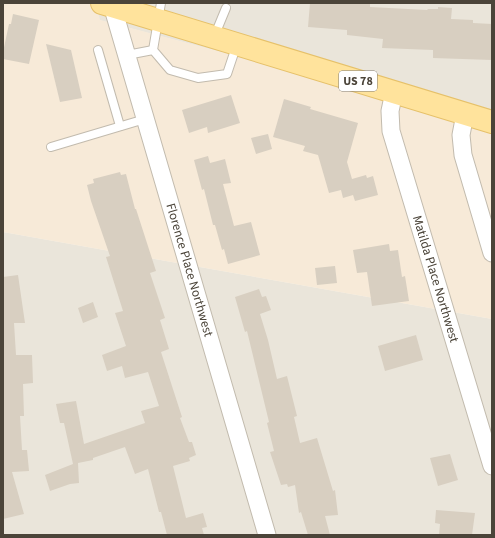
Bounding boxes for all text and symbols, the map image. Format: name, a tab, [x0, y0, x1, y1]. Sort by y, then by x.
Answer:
road number: US 78	[339, 71, 377, 91]
street label: Florence Place Northwest	[161, 201, 218, 339]
street label: Matilda Place Northwest	[408, 213, 463, 345]

